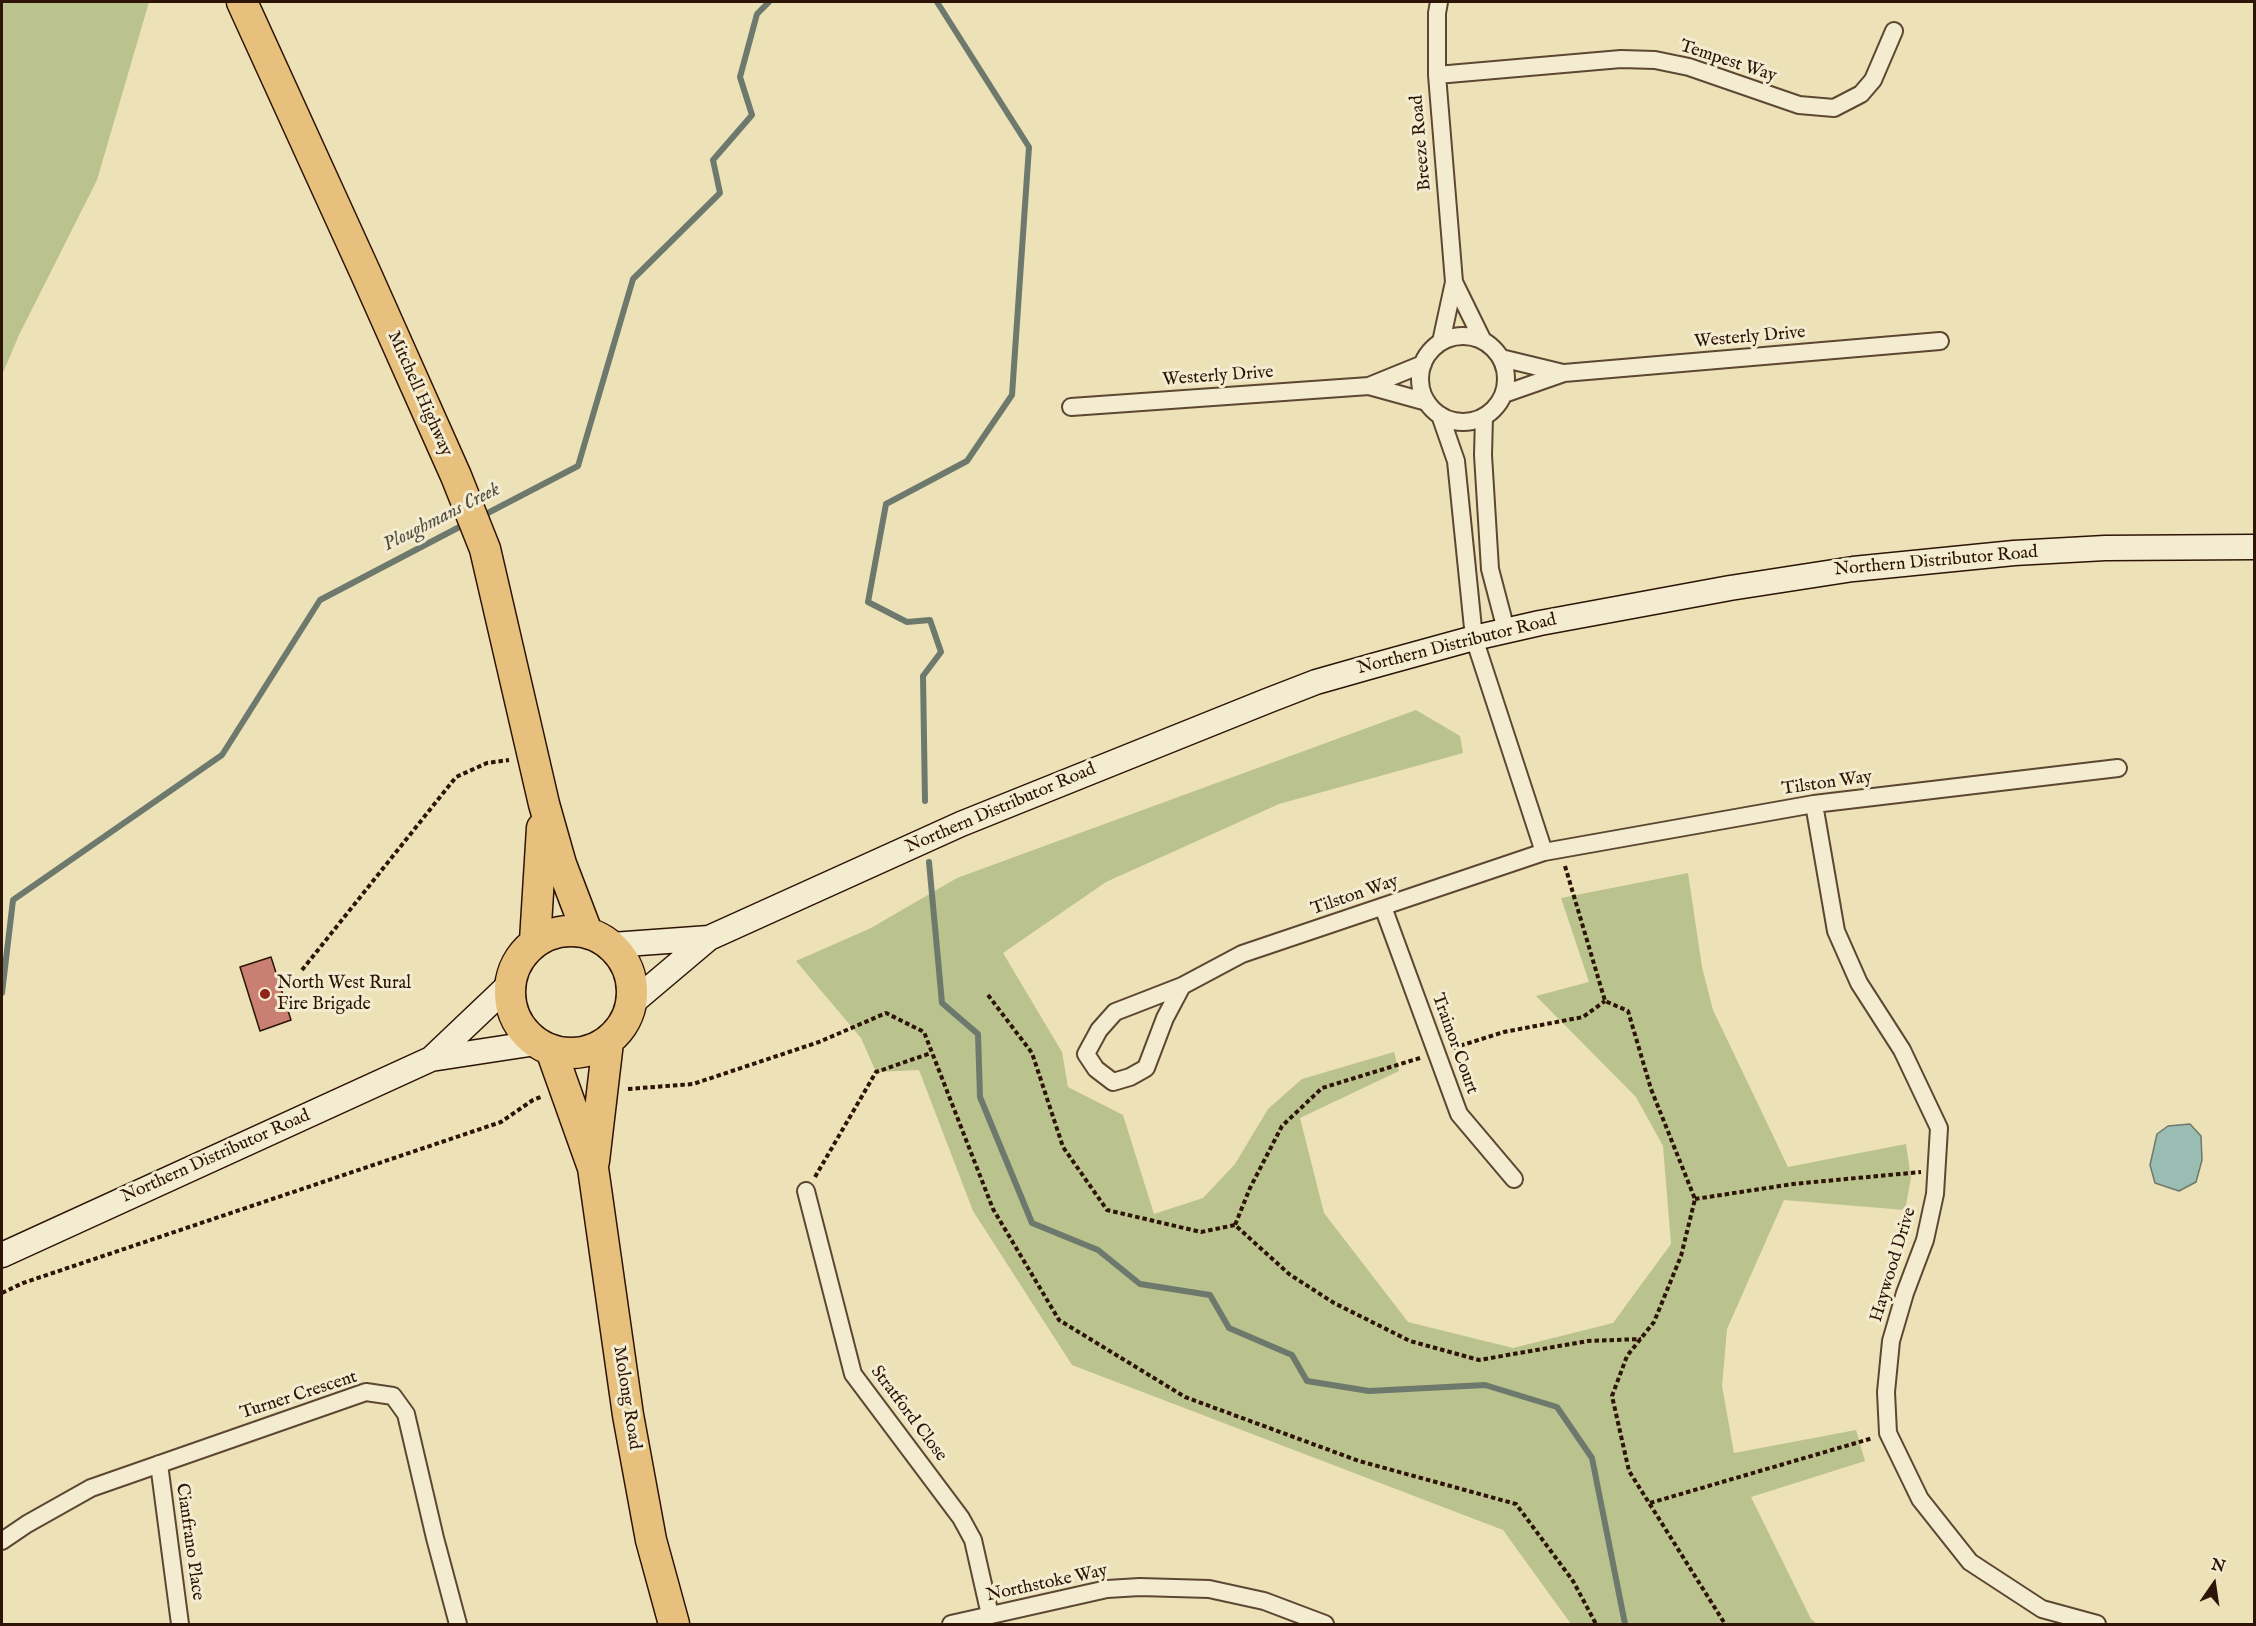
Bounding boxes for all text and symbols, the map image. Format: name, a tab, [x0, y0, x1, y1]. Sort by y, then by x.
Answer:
street label: Tempest Way	[1677, 36, 1779, 88]
street label: Breeze Road	[1407, 94, 1437, 192]
street label: Westerly Drive	[1694, 322, 1806, 354]
street label: Mitchell Highway	[382, 328, 456, 460]
street label: Westerly Drive	[1162, 362, 1274, 392]
water label: Ploughmans Creek	[380, 478, 504, 558]
street label: Northern Distributor Road	[1833, 542, 2039, 582]
street label: Northern Distributor Road	[1355, 610, 1559, 680]
street label: Northern Distributor Road	[903, 759, 1099, 859]
street label: Tilston Way	[1780, 767, 1874, 801]
street label: Tilston Way	[1308, 871, 1402, 921]
place label: North West Rural Fire Brigade	[277, 973, 411, 1016]
marker: North West Rural Fire Brigade	[258, 987, 272, 1001]
street label: Trainor Court	[1426, 991, 1482, 1097]
street label: Northern Distributor Road	[118, 1106, 314, 1208]
street label: Haywood Drive	[1866, 1205, 1922, 1325]
street label: Molong Road	[607, 1345, 645, 1451]
street label: Stratford Close	[865, 1362, 951, 1466]
street label: Turner Crescent	[238, 1367, 360, 1425]
street label: Cianfrano Place	[170, 1482, 208, 1602]
north arrow	[2184, 1554, 2244, 1614]
text: N	[2209, 1555, 2227, 1578]
street label: Northstoke Way	[984, 1561, 1110, 1607]

